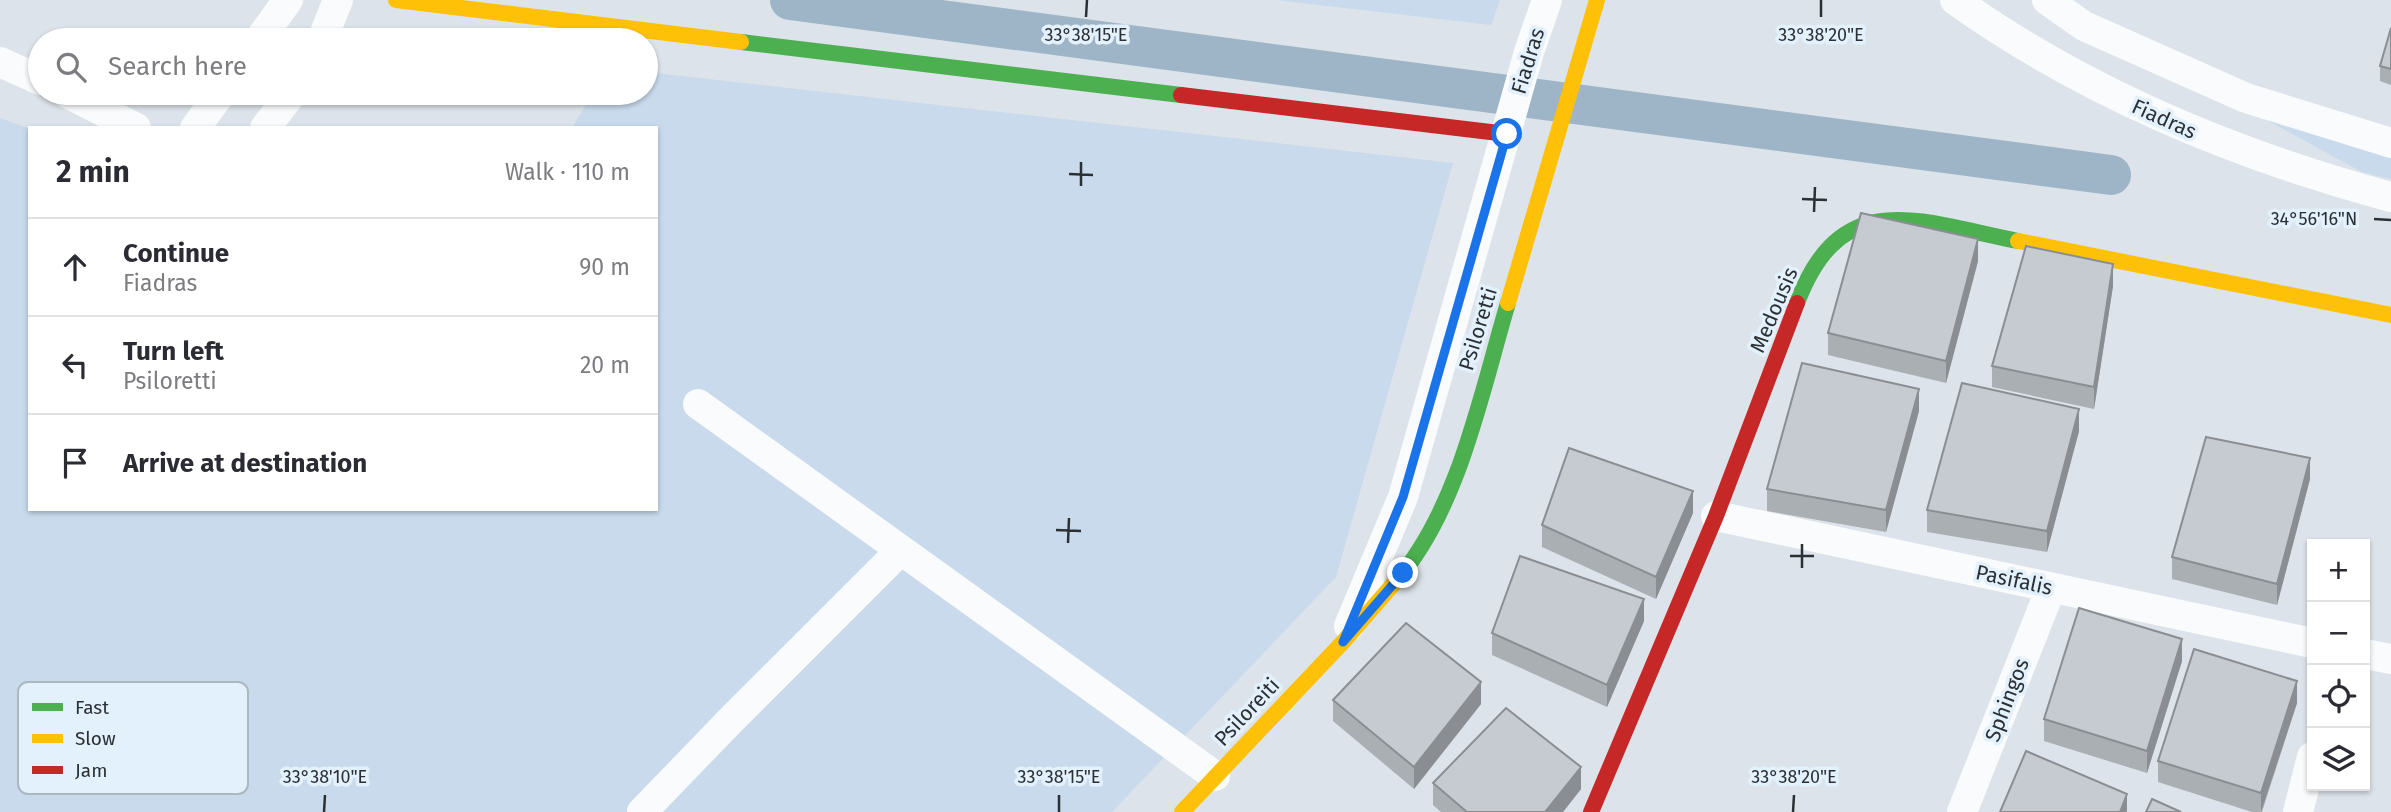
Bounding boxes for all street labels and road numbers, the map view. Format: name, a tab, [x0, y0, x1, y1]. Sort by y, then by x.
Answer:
street label: Fiadras	[1506, 25, 1550, 97]
street label: Fiadras	[2128, 93, 2200, 145]
street label: Medousis	[1744, 263, 1804, 357]
street label: Psiloretti	[1453, 284, 1503, 374]
street label: Pasifalis	[1973, 559, 2055, 601]
street label: Sphingos	[1979, 655, 2035, 745]
street label: Psiloreiti	[1209, 672, 1285, 752]

